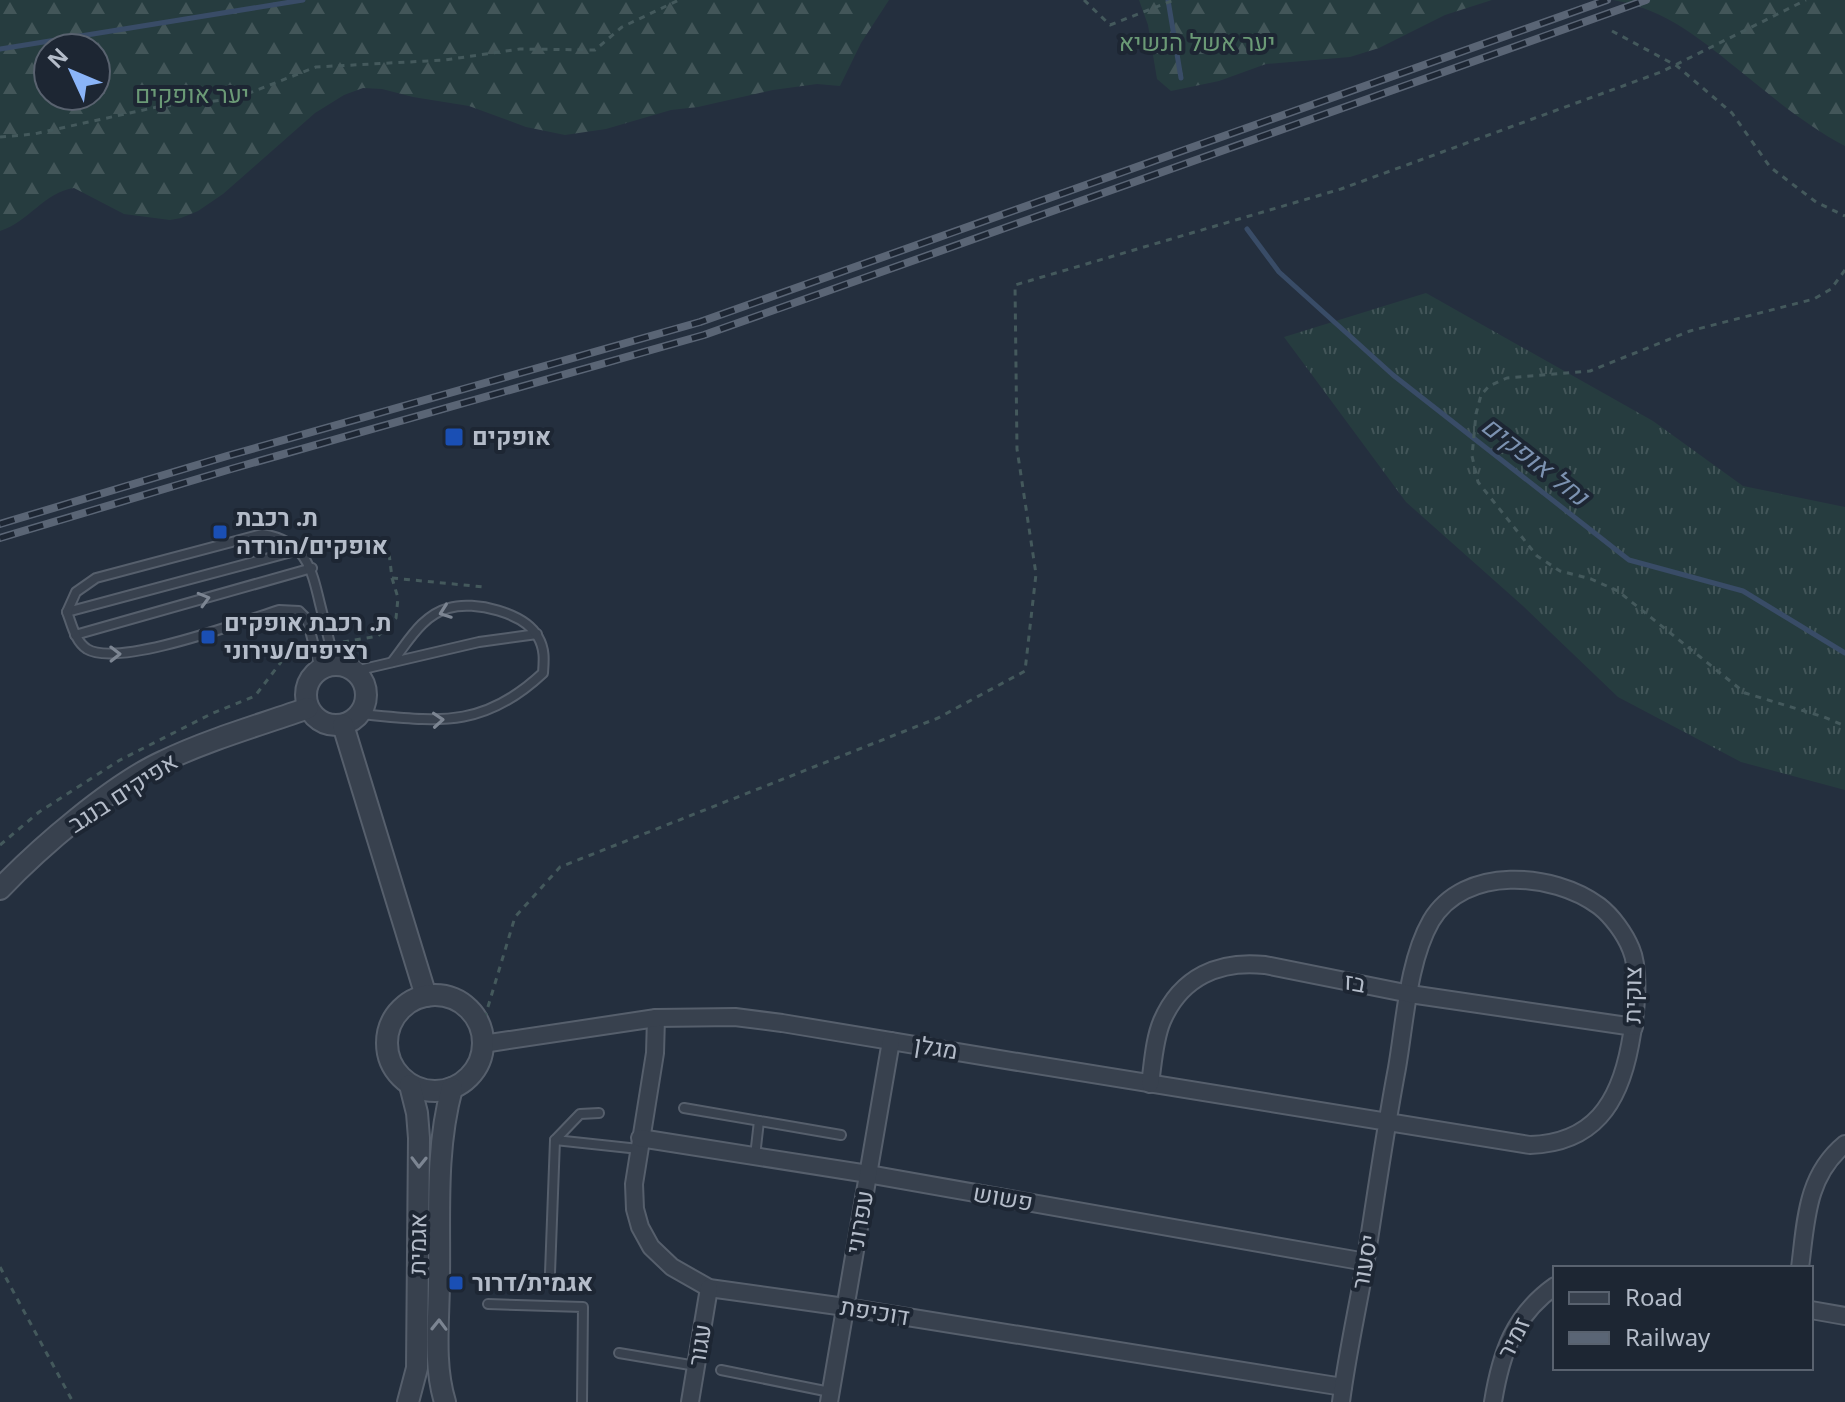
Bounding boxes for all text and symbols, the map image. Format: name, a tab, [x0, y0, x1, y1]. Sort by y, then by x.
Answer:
park label: יער אשל הנשיא	[1119, 25, 1275, 58]
north arrow	[32, 32, 112, 112]
text: N	[40, 41, 74, 74]
park label: יער אופקים	[135, 77, 249, 110]
water label: נחל אופקים	[1475, 407, 1598, 514]
place label: אופקים	[472, 419, 551, 452]
marker: אופקים	[443, 426, 465, 448]
place label: ת. רכבת אופקים/הורדה	[236, 500, 388, 561]
marker: ת. רכבת אופקים/הורדה	[211, 523, 229, 541]
one-way arrow	[196, 592, 210, 608]
one-way arrow	[438, 602, 452, 618]
place label: ת. רכבת אופקים רציפים/עירוני	[224, 605, 391, 666]
marker: ת. רכבת אופקים רציפים/עירוני	[199, 628, 217, 646]
one-way arrow	[109, 645, 122, 662]
one-way arrow	[432, 711, 445, 728]
street label: אפיקים בנגב	[61, 744, 183, 840]
street label: בז	[1342, 963, 1369, 1000]
street label: צוקית	[1615, 966, 1648, 1024]
street label: מגלן	[912, 1027, 960, 1066]
one-way arrow	[410, 1156, 428, 1169]
street label: פשוש	[971, 1175, 1036, 1218]
street label: עפרוני	[837, 1187, 880, 1256]
street label: אגמית	[399, 1213, 434, 1275]
street label: יסעור	[1342, 1232, 1385, 1292]
place label: אגמית/דרור	[472, 1265, 593, 1298]
legend	[1553, 1266, 1813, 1370]
marker: אגמית/דרור	[447, 1274, 465, 1292]
text: Road	[1625, 1280, 1683, 1313]
street label: דוכיפת	[838, 1289, 912, 1332]
street label: זמיר	[1488, 1311, 1537, 1364]
one-way arrow	[430, 1318, 448, 1331]
text: Railway	[1625, 1320, 1711, 1353]
street label: עגור	[679, 1321, 718, 1368]

